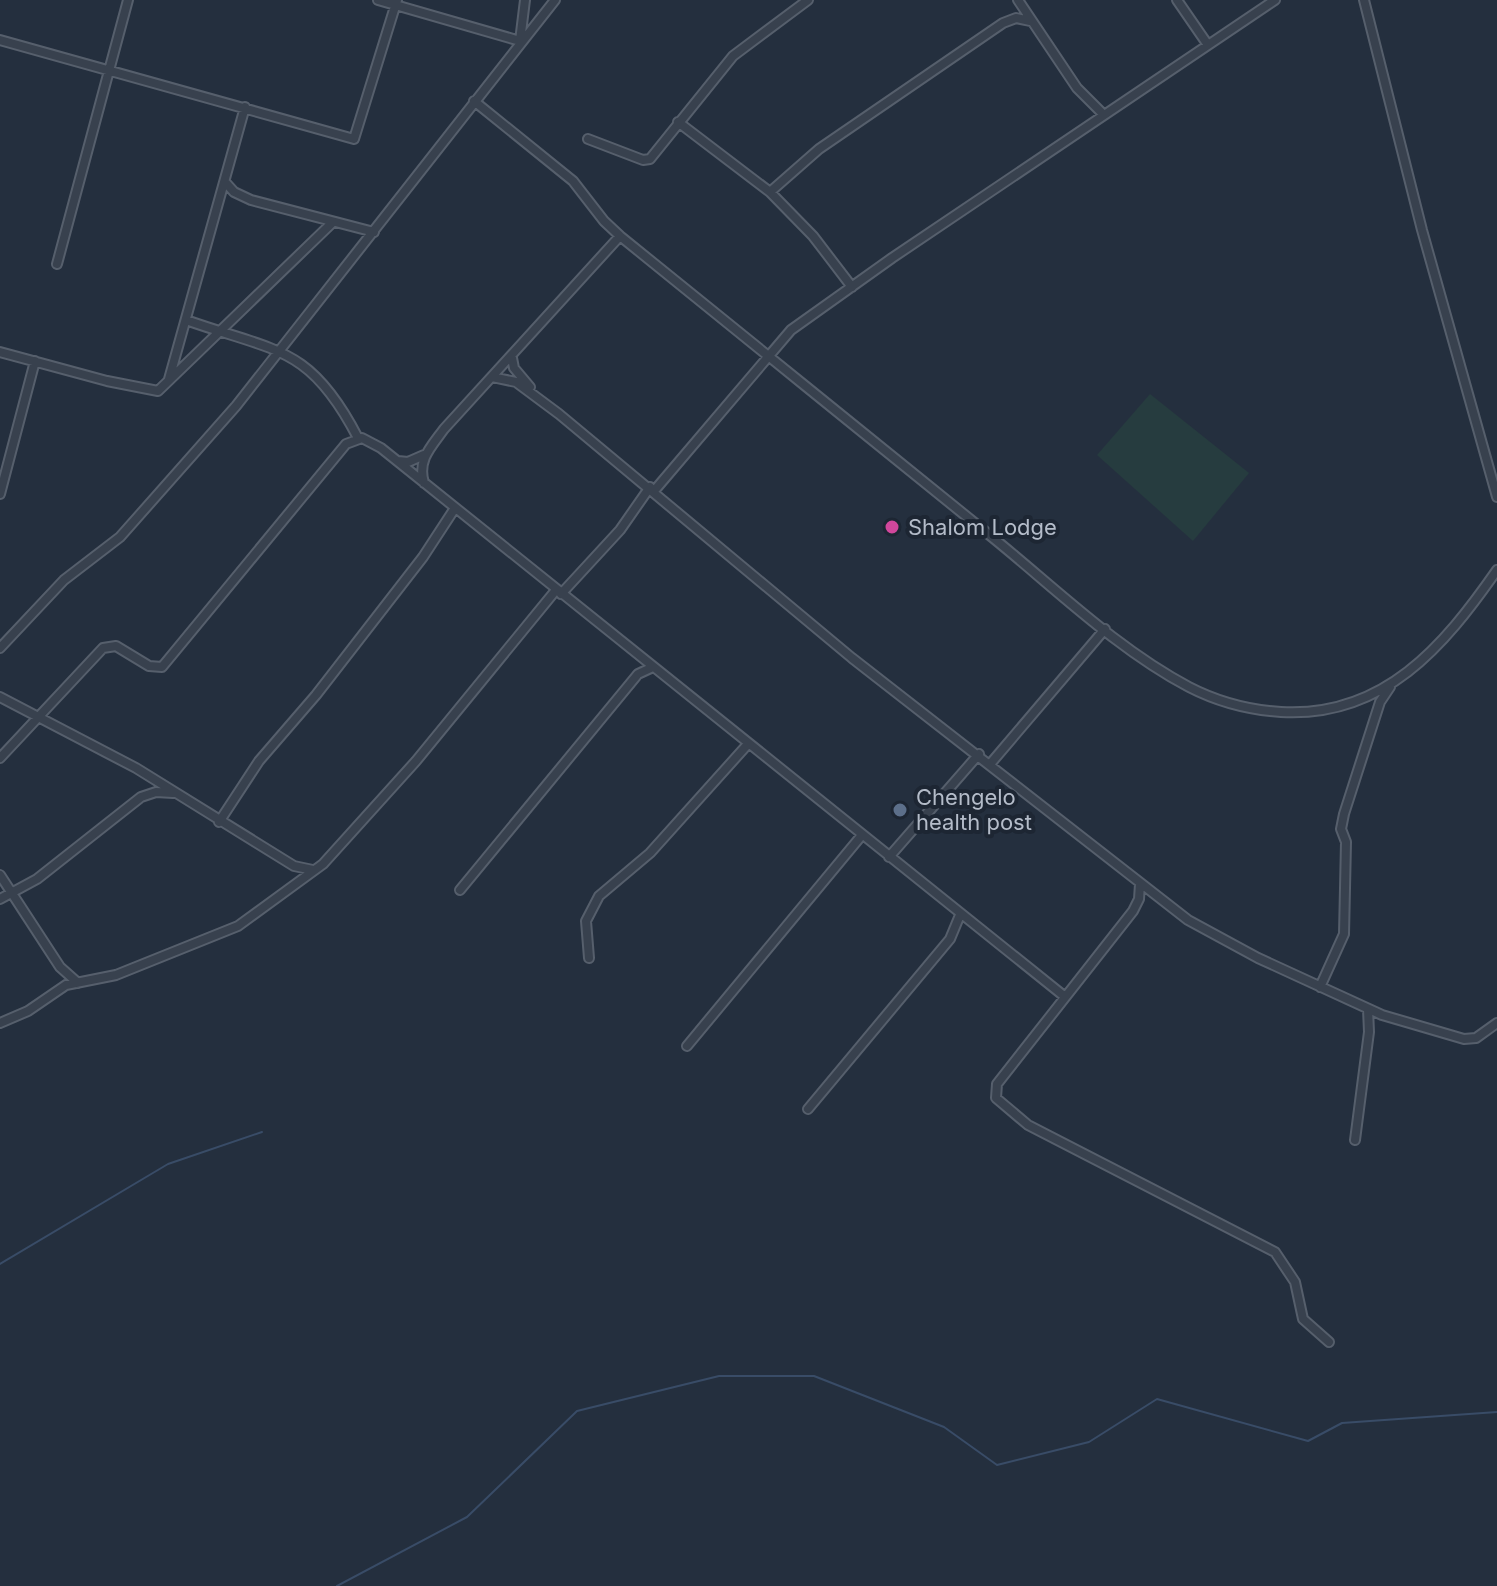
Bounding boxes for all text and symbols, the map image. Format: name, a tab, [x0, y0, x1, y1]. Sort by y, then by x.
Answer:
place label: Shalom Lodge	[908, 514, 1057, 540]
marker: Shalom Lodge	[883, 518, 901, 536]
place label: Chengelo health post	[916, 784, 1032, 835]
marker: Chengelo health post	[891, 801, 909, 819]

